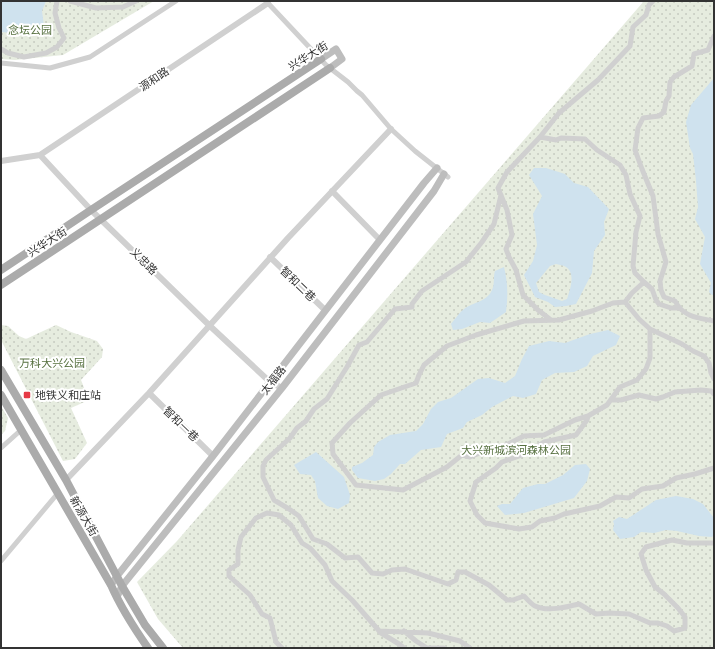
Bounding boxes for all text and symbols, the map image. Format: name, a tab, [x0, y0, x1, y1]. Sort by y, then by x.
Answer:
park label: 念坛公园	[8, 24, 52, 37]
street label: 兴华大街	[286, 39, 330, 74]
street label: 源和路	[137, 65, 172, 94]
street label: 兴华大街	[25, 225, 69, 260]
street label: 义忠路	[127, 245, 160, 278]
street label: 智和二巷	[277, 264, 318, 304]
park label: 万科大兴公园	[19, 357, 85, 370]
street label: 太福路	[258, 363, 289, 397]
place label: 地铁义和庄站	[35, 389, 101, 402]
marker: 地铁义和庄站	[22, 390, 32, 400]
street label: 智和一巷	[160, 404, 201, 444]
park label: 大兴新城滨河森林公园	[461, 444, 571, 457]
street label: 新源大街	[67, 494, 100, 539]

